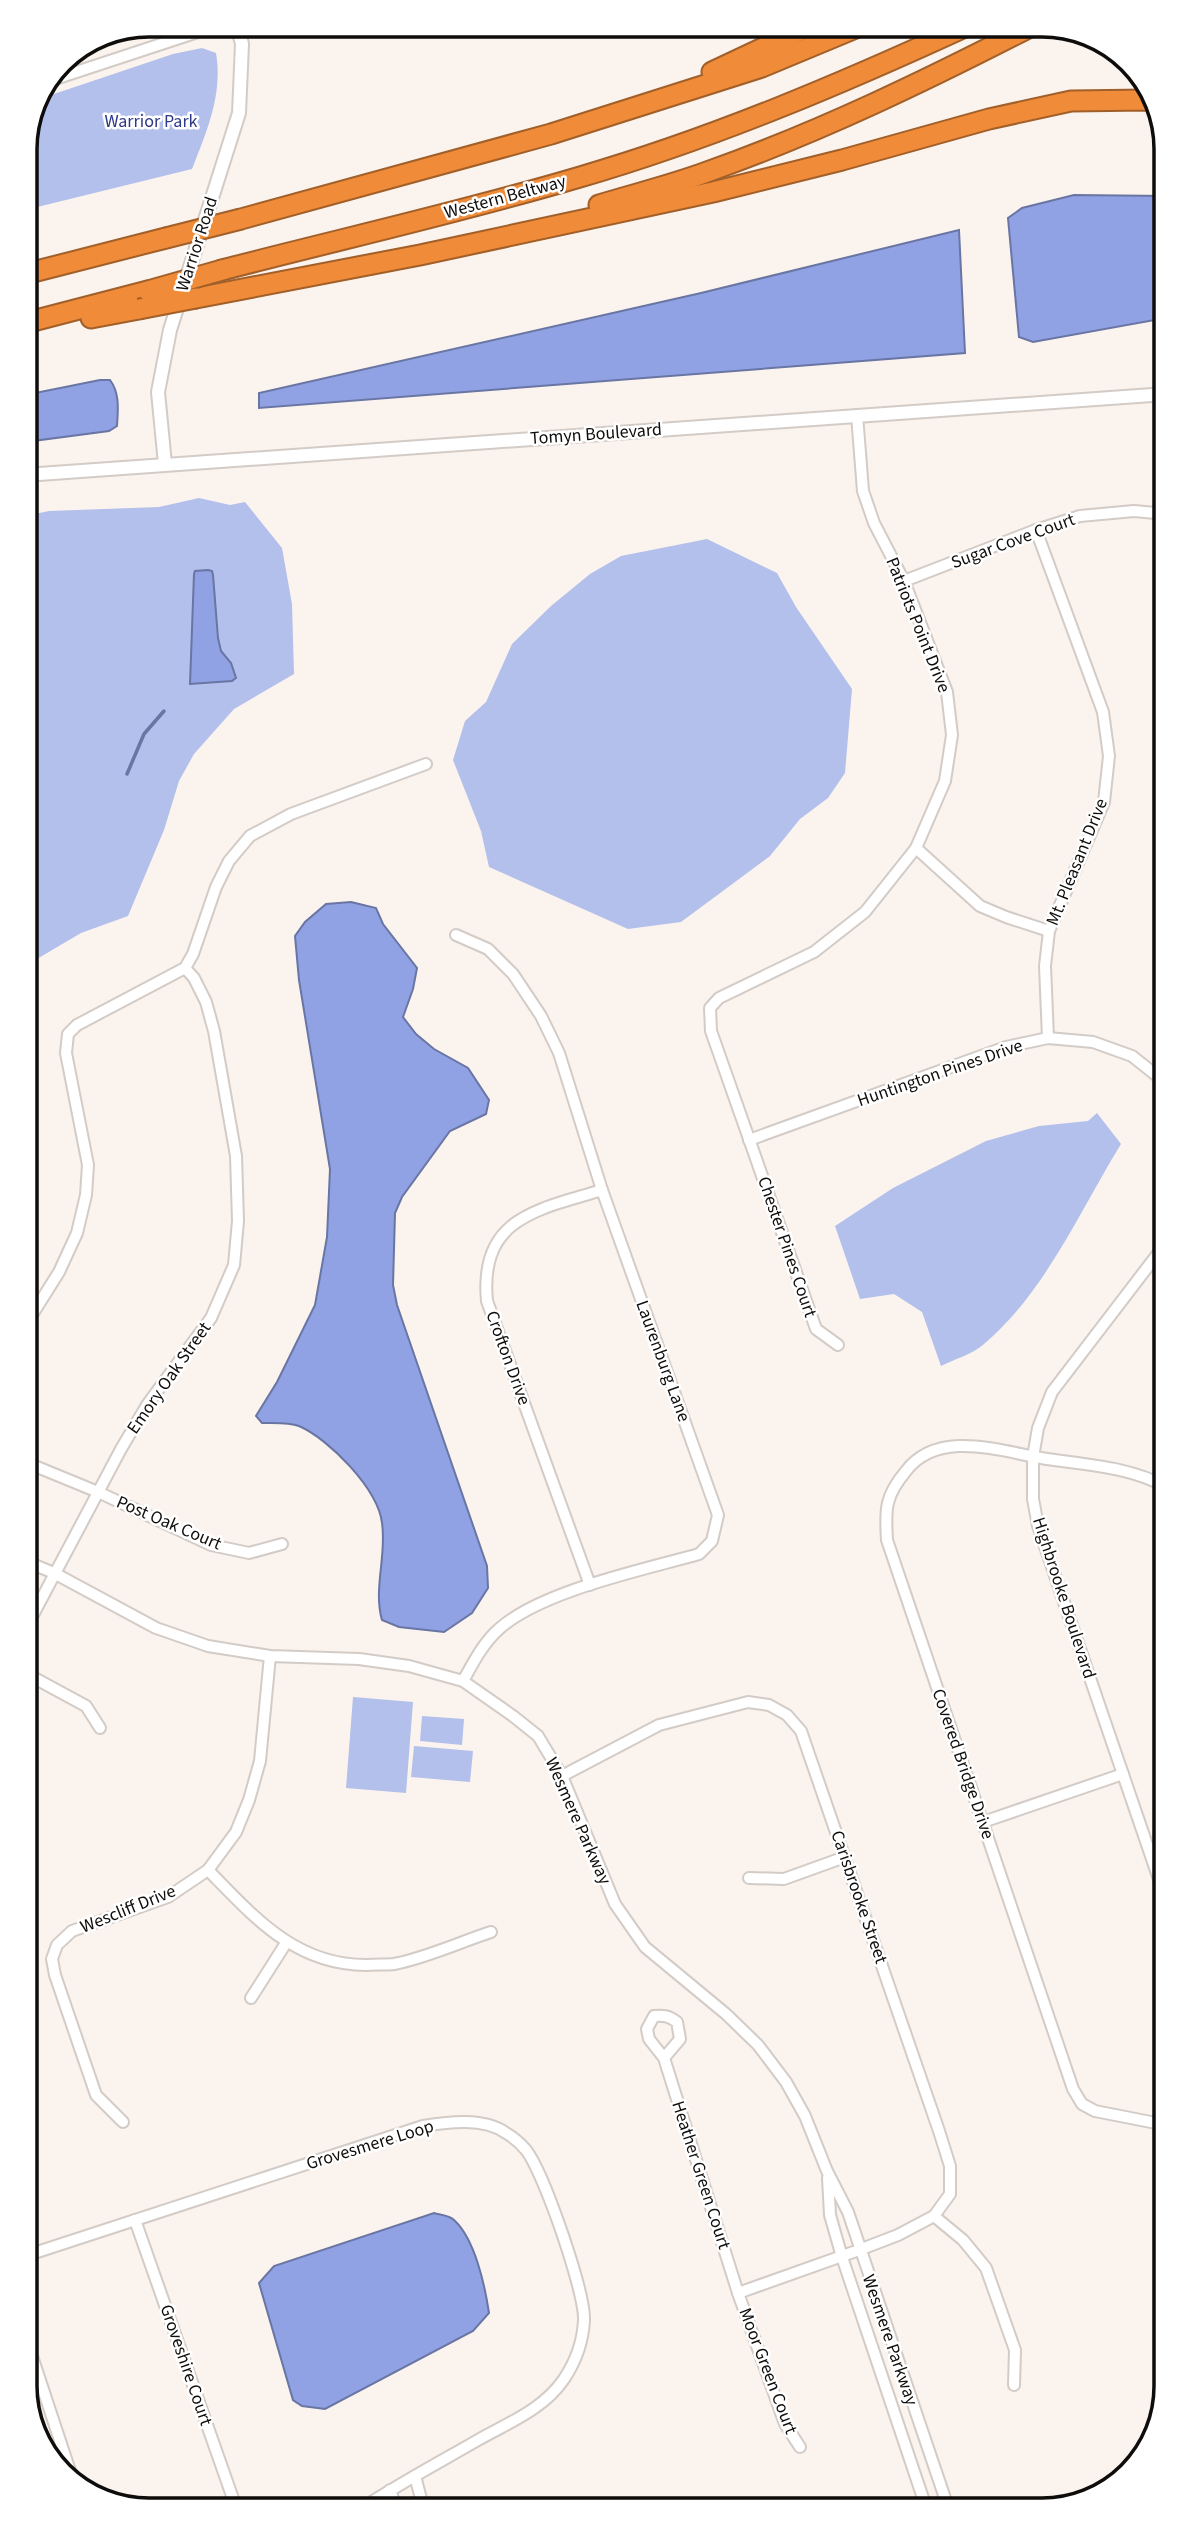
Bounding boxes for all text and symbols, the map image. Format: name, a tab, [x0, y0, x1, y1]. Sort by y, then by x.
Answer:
park label: Warrior Park	[104, 109, 198, 134]
street label: Western Beltway	[441, 169, 569, 225]
street label: Warrior Road	[170, 193, 224, 295]
street label: Tomyn Boulevard	[529, 417, 663, 451]
street label: Sugar Cove Court	[948, 507, 1078, 575]
street label: Patriots Point Drive	[879, 554, 957, 696]
street label: Mt. Pleasant Drive	[1040, 795, 1114, 929]
street label: Huntington Pines Drive	[854, 1033, 1026, 1113]
street label: Chester Pines Court	[751, 1173, 823, 1321]
street label: Laurenburg Lane	[629, 1297, 697, 1425]
street label: Crofton Drive	[479, 1307, 537, 1409]
street label: Emory Oak Street	[121, 1317, 217, 1439]
street label: Post Oak Court	[113, 1490, 225, 1556]
street label: Highbrooke Boulevard	[1026, 1514, 1102, 1682]
street label: Covered Bridge Drive	[926, 1686, 1000, 1843]
street label: Wesmere Parkway	[539, 1753, 618, 1889]
street label: Carisbrooke Street	[825, 1827, 893, 1967]
street label: Wescliff Drive	[77, 1878, 179, 1939]
street label: Heather Green Court	[665, 2098, 737, 2252]
street label: Grovesmere Loop	[303, 2114, 437, 2176]
street label: Wesmere Parkway	[856, 2271, 924, 2409]
street label: Groveshire Court	[154, 2301, 218, 2429]
street label: Moor Green Court	[732, 2304, 804, 2438]

